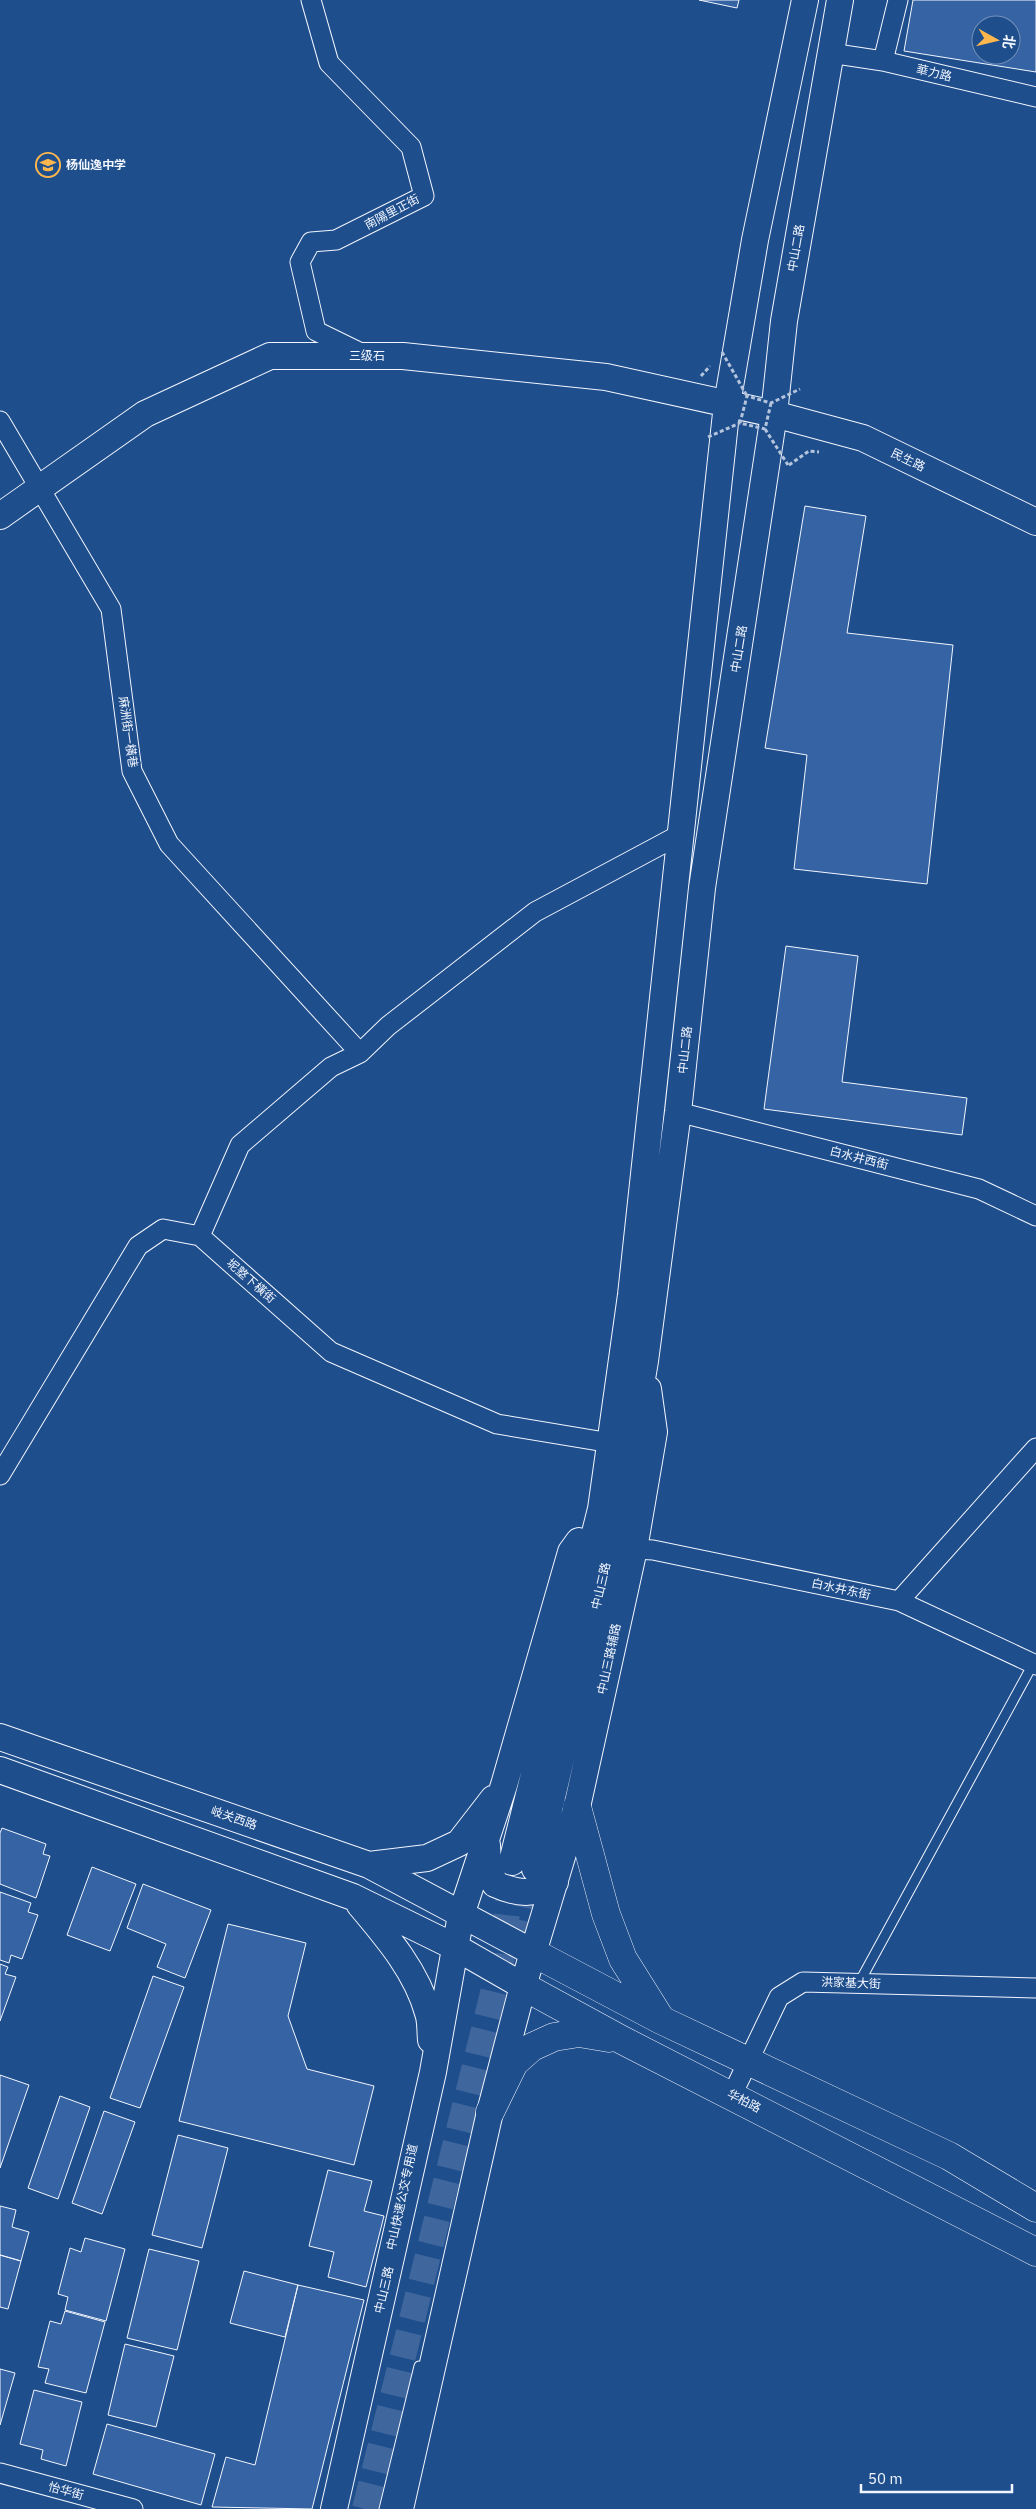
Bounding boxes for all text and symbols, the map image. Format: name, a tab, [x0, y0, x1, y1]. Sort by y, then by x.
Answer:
north arrow	[971, 15, 1021, 65]
text: 北	[999, 34, 1019, 50]
street label: 華力路	[915, 61, 953, 84]
school or university icon: 杨仙逸中学	[35, 152, 61, 178]
place label: 杨仙逸中学	[66, 157, 126, 172]
street label: 南陽里正街	[362, 191, 422, 232]
street label: 中山二路	[784, 223, 807, 273]
street label: 三级石	[349, 348, 385, 363]
street label: 民生路	[889, 445, 928, 474]
street label: 中山二路	[727, 624, 750, 674]
street label: 麻洲街一橫巷	[116, 695, 141, 769]
street label: 中山二路	[675, 1025, 694, 1075]
street label: 白水井西街	[828, 1143, 890, 1172]
street label: 坭墪下橫街	[224, 1255, 279, 1306]
street label: 中山三路	[588, 1561, 613, 1611]
street label: 白水井东街	[810, 1575, 872, 1602]
street label: 中山三路辅路	[594, 1622, 623, 1696]
street label: 岐关西路	[209, 1803, 259, 1832]
street label: 洪家基大街	[821, 1974, 881, 1991]
street label: 华柏路	[725, 2086, 764, 2115]
street label: 中山快速公交专用道	[383, 2143, 420, 2251]
street label: 中山三路	[371, 2265, 396, 2315]
scale bar	[861, 2462, 1012, 2494]
text: 50 m	[868, 2469, 903, 2488]
street label: 怡华街	[47, 2479, 85, 2502]

